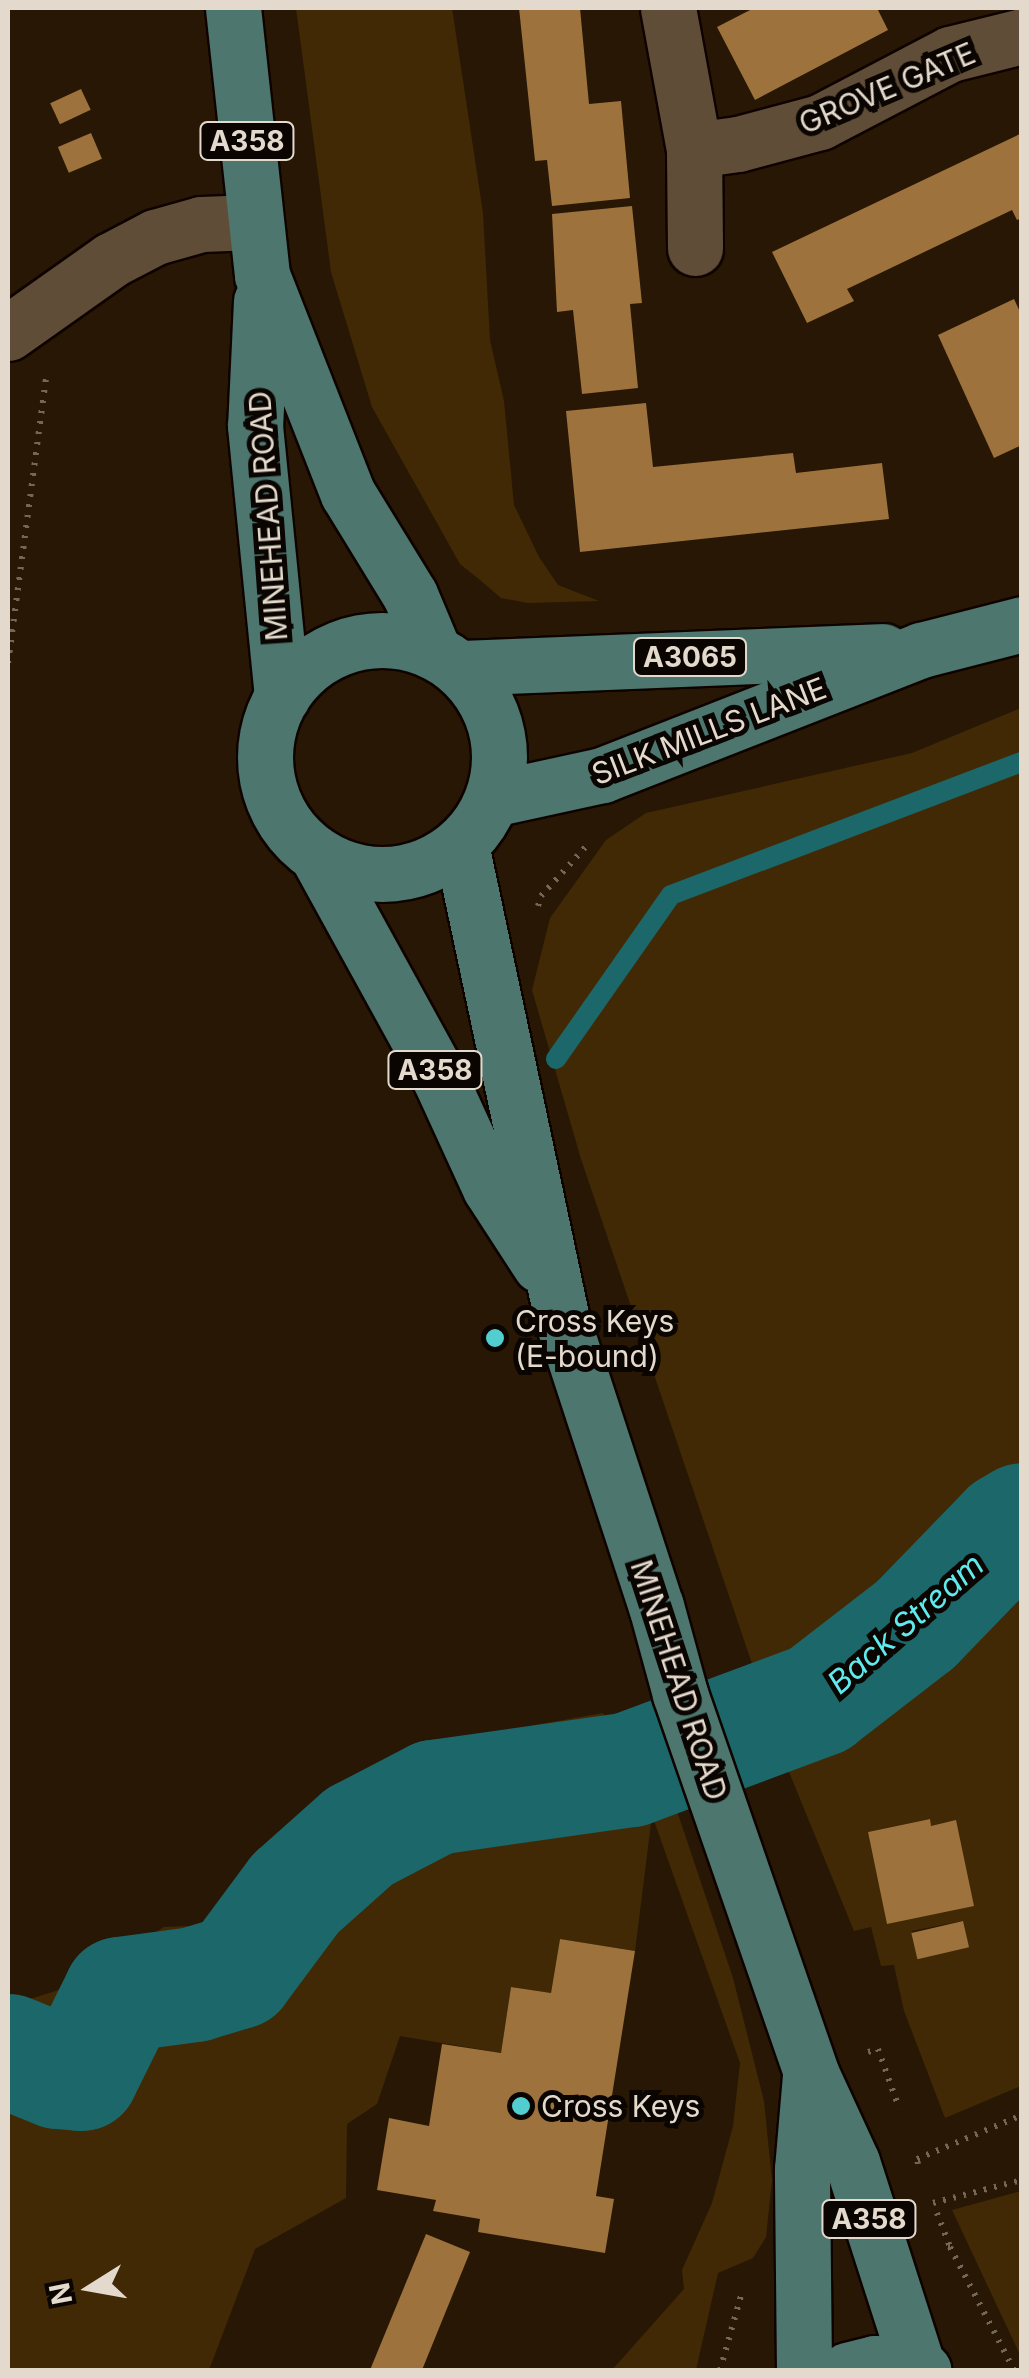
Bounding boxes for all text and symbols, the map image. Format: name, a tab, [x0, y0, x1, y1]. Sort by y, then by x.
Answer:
street label: GROVE GATE	[793, 35, 981, 141]
road number: A358	[197, 118, 297, 164]
street label: MINEHEAD ROAD	[241, 390, 295, 642]
road number: A3065	[632, 634, 748, 680]
street label: SILK MILLS LANE	[587, 670, 831, 792]
road number: A358	[385, 1047, 485, 1093]
place label: Cross Keys (E-bound)	[515, 1303, 674, 1374]
marker: Cross Keys (E-bound)	[484, 1327, 506, 1349]
water label: Back Stream	[820, 1546, 992, 1702]
street label: MINEHEAD ROAD	[623, 1555, 735, 1805]
place label: Cross Keys	[541, 2088, 700, 2124]
marker: Cross Keys	[510, 2095, 532, 2117]
road number: A358	[819, 2196, 919, 2242]
north arrow	[40, 2238, 140, 2338]
text: N	[42, 2280, 79, 2307]

